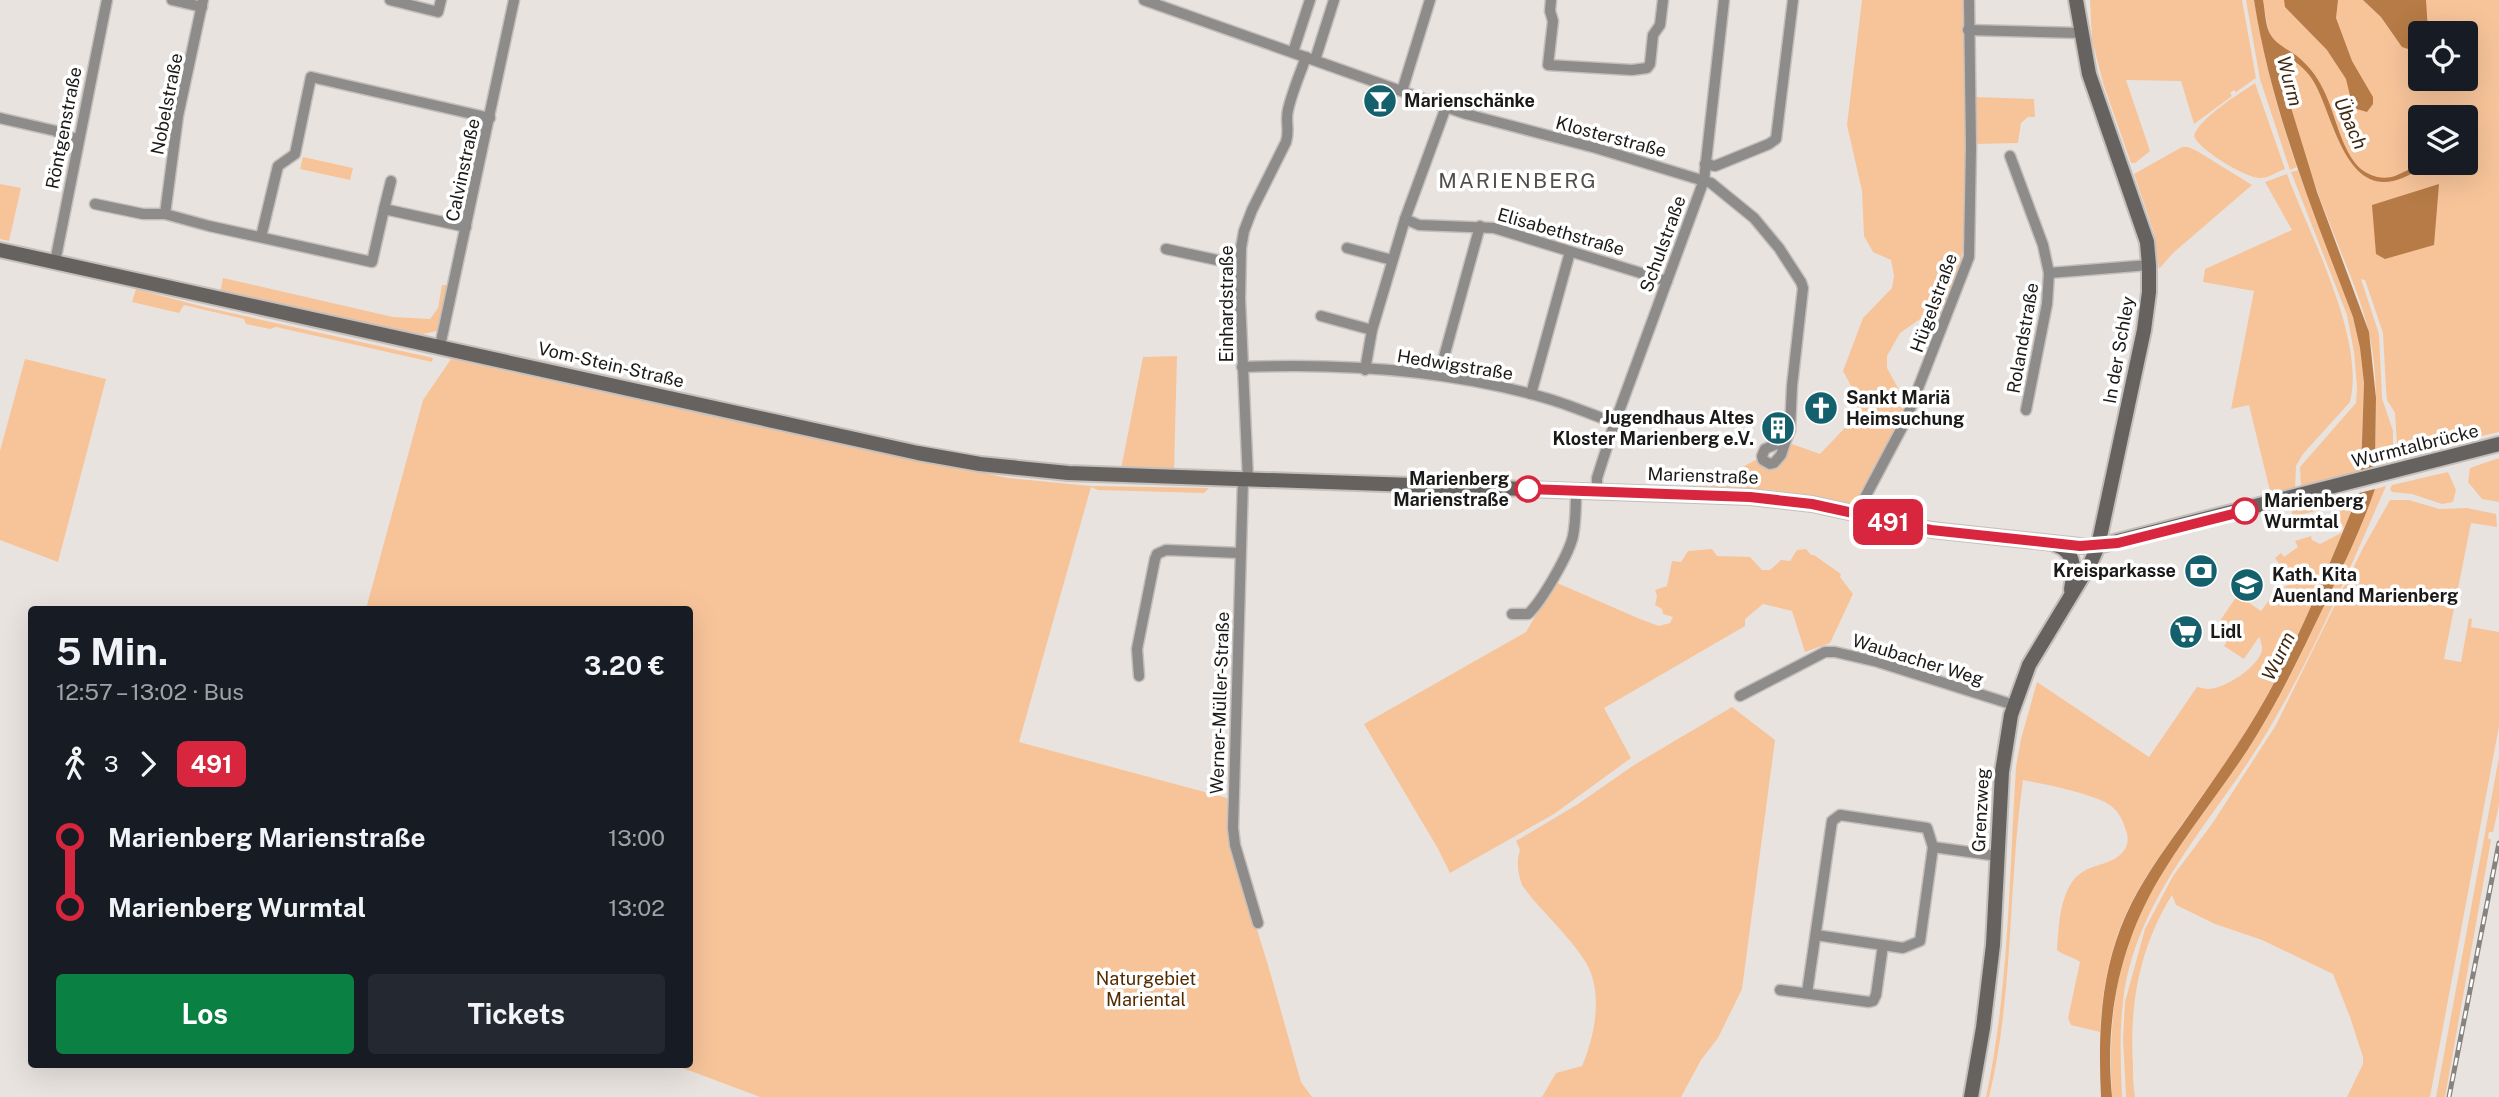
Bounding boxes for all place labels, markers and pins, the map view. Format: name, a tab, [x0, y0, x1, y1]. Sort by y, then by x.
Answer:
bar icon: Marienschänke	[1361, 82, 1399, 120]
place label: Marienschänke	[1404, 90, 1535, 111]
place label: Sankt Mariä Heimsuchung	[1846, 387, 1964, 429]
church icon: Sankt Mariä Heimsuchung	[1802, 389, 1840, 427]
place label: Jugendhaus Altes Kloster Marienberg e.V.	[1552, 407, 1754, 449]
building icon: Jugendhaus Altes Kloster Marienberg e.V.	[1759, 409, 1797, 447]
place label: Marienberg Marienstraße	[1393, 468, 1509, 510]
marker: Marienberg Marienstraße	[1515, 476, 1541, 502]
place label: Marienberg Wurmtal	[2264, 490, 2364, 532]
marker: Marienberg Wurmtal	[2232, 498, 2258, 524]
bank icon: Kreisparkasse	[2182, 552, 2220, 590]
place label: Kreisparkasse	[2053, 560, 2176, 581]
place label: Kath. Kita Auenland Marienberg	[2272, 564, 2458, 606]
school or university icon: Kath. Kita Auenland Marienberg	[2228, 566, 2266, 604]
supermarket icon: Lidl	[2167, 613, 2205, 651]
place label: Lidl	[2210, 621, 2242, 642]

